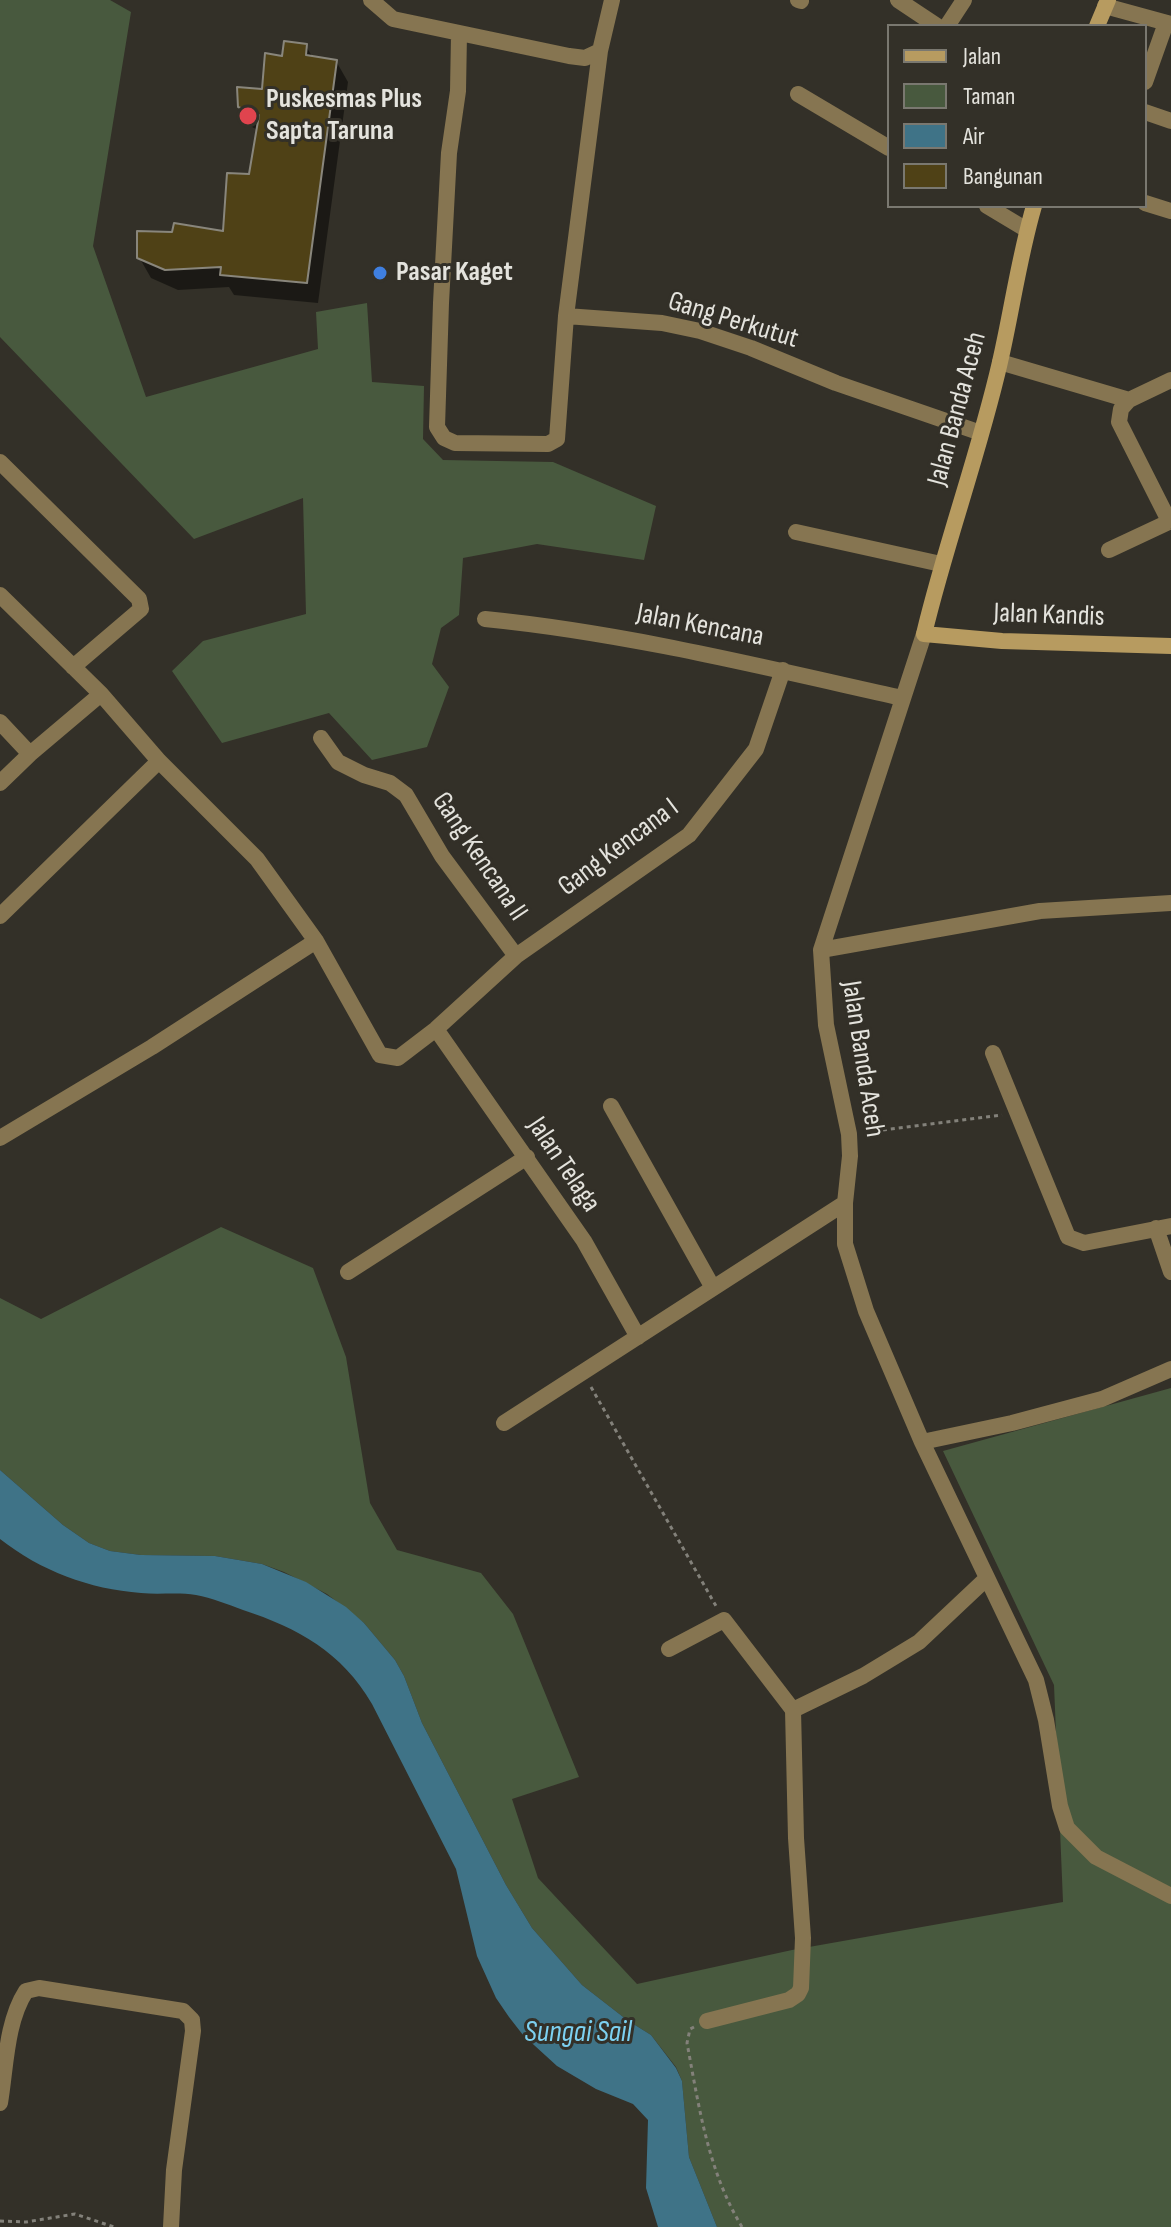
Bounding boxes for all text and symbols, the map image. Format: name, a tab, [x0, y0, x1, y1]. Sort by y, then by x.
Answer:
legend	[887, 24, 1147, 208]
text: Jalan	[963, 42, 1001, 71]
text: Taman	[963, 82, 1015, 111]
place label: Puskesmas Plus Sapta Taruna	[266, 83, 422, 149]
marker: Puskesmas Plus Sapta Taruna	[237, 105, 259, 127]
text: Air	[963, 122, 985, 151]
text: Bangunan	[963, 162, 1043, 191]
place label: Pasar Kaget	[396, 256, 513, 290]
marker: Pasar Kaget	[371, 264, 389, 282]
street label: Gang Perkutut	[664, 285, 802, 357]
street label: Jalan Banda Aceh	[921, 328, 995, 490]
street label: Jalan Kencana	[634, 597, 766, 655]
street label: Jalan Kandis	[993, 597, 1105, 635]
street label: Gang Kencana II	[424, 786, 534, 928]
street label: Gang Kencana I	[552, 792, 686, 904]
street label: Jalan Banda Aceh	[833, 978, 891, 1140]
street label: Jalan Telaga	[519, 1111, 607, 1219]
water label: Sungai Sail	[524, 2015, 632, 2051]

